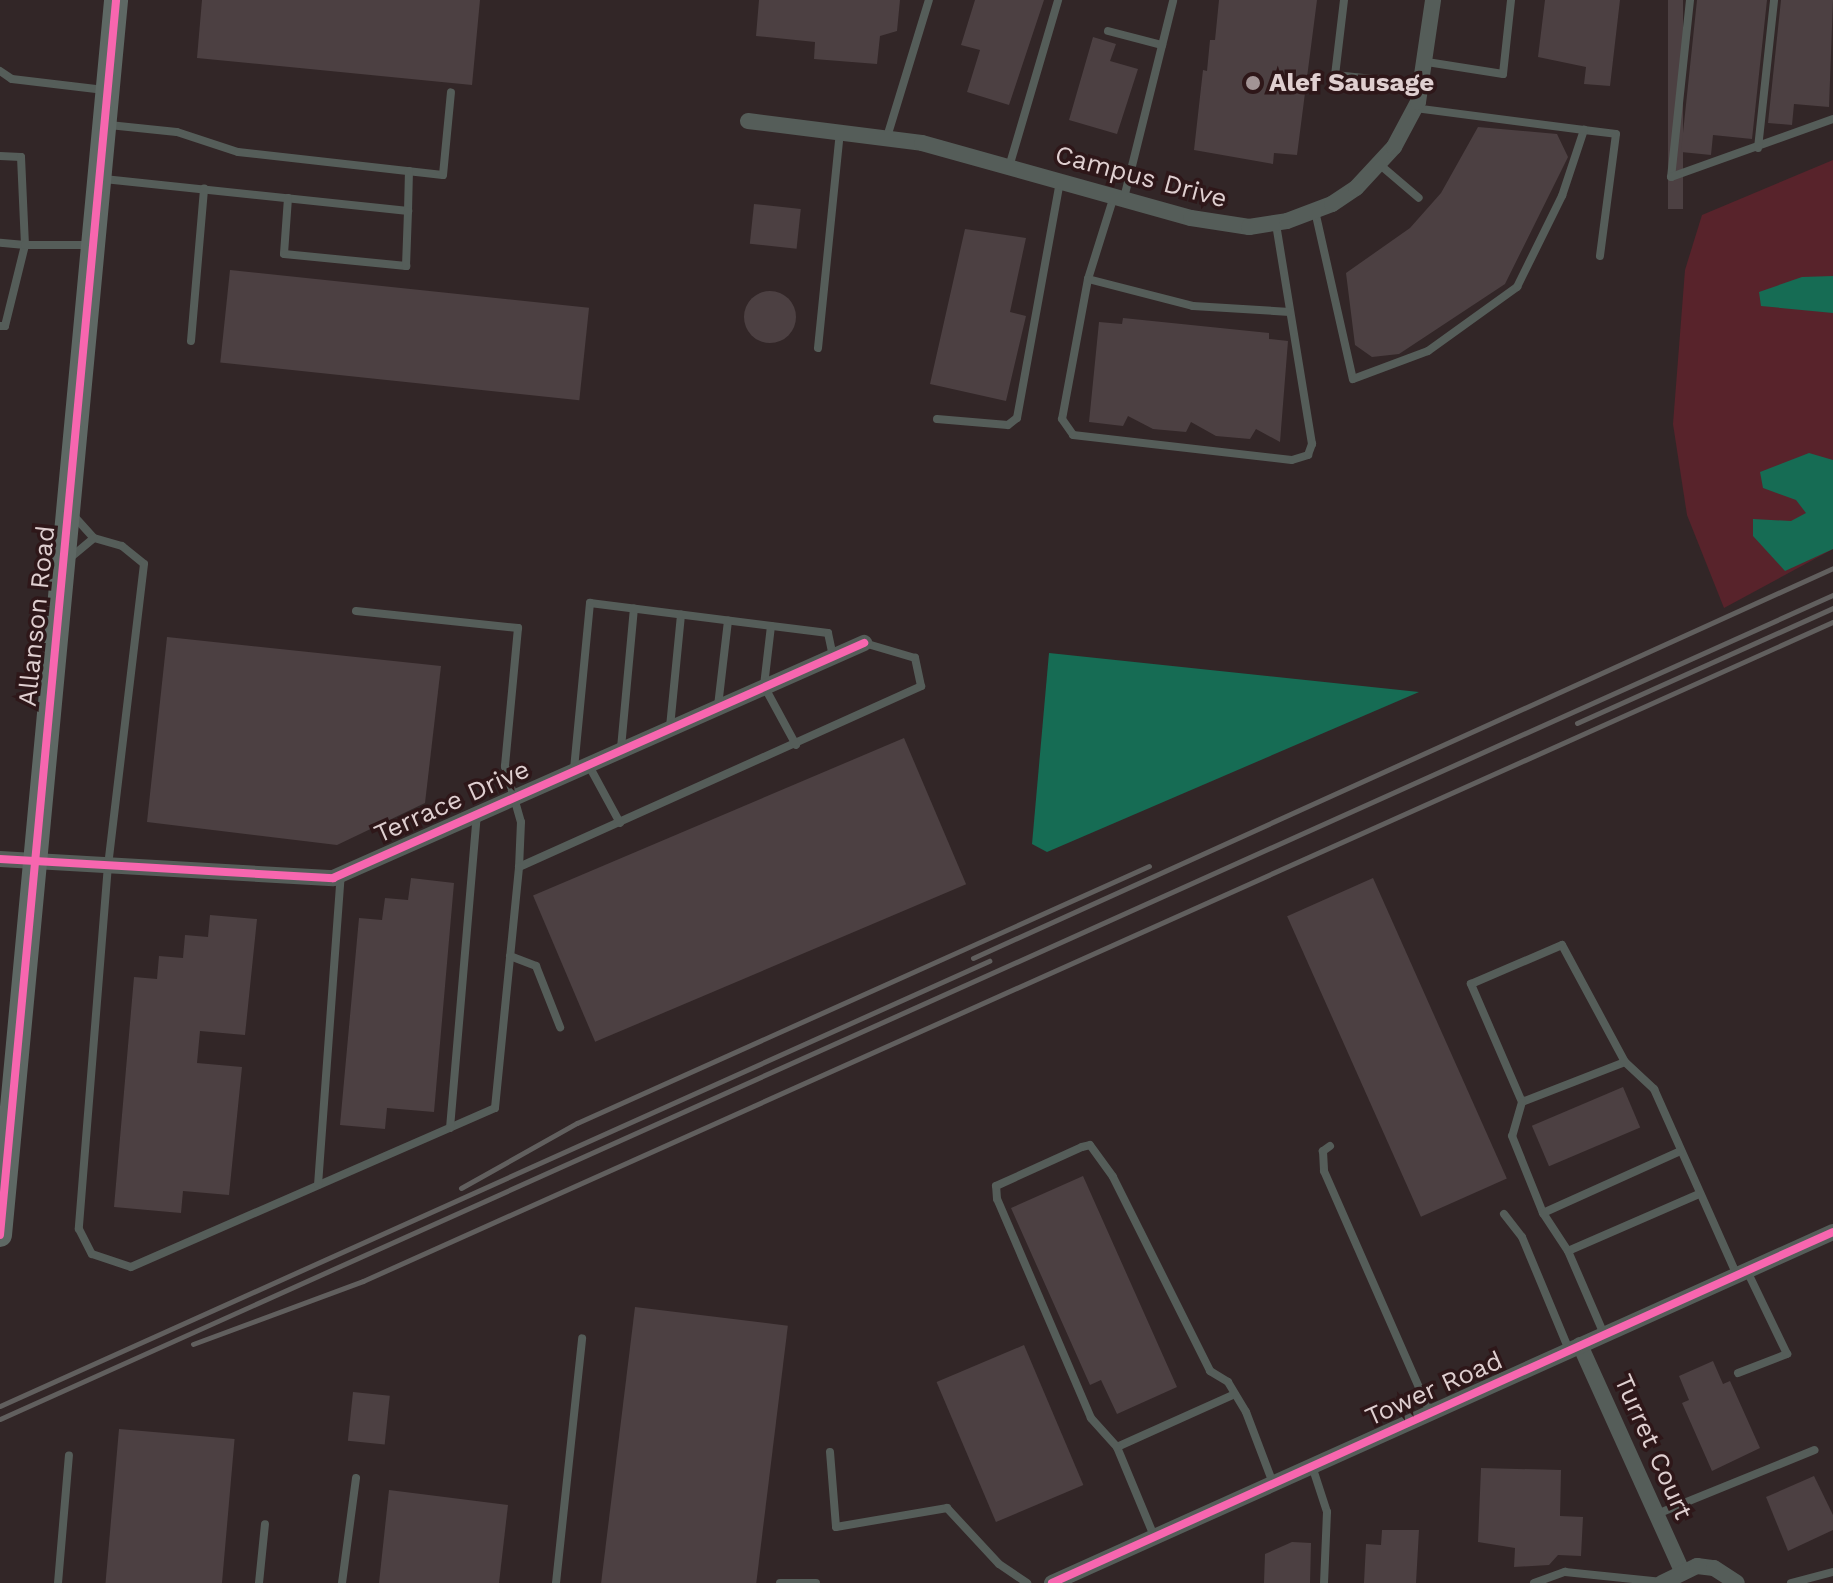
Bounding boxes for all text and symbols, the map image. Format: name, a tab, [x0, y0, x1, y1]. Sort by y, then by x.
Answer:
place label: Alef Sausage	[1269, 67, 1435, 99]
marker: Alef Sausage	[1244, 74, 1262, 92]
street label: Campus Drive	[1052, 139, 1230, 215]
street label: Allanson Road	[12, 524, 62, 708]
street label: Terrace Drive	[370, 754, 534, 850]
street label: Tower Road	[1360, 1345, 1508, 1433]
street label: Turret Court	[1607, 1370, 1699, 1524]

